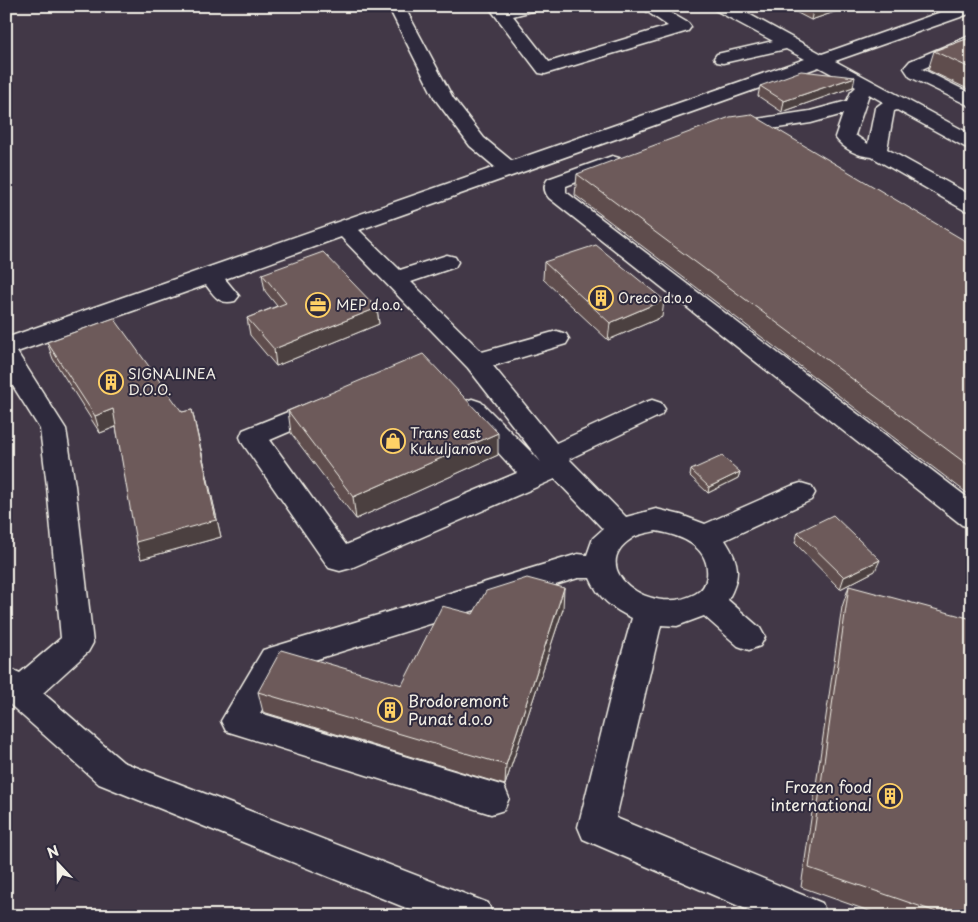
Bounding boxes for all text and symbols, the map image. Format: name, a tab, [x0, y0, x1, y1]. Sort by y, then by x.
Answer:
building icon: Oreco d.o.o	[588, 285, 614, 311]
place label: Oreco d.o.o	[618, 287, 693, 308]
office icon: MEP d.o.o.	[305, 292, 331, 318]
place label: MEP d.o.o.	[336, 294, 404, 315]
place label: SIGNALINEA D.O.O.	[128, 363, 216, 400]
building icon: SIGNALINEA D.O.O.	[98, 369, 124, 395]
place label: Trans east Kukuljanovo	[410, 422, 492, 459]
shop icon: Trans east Kukuljanovo	[380, 428, 406, 454]
place label: Brodoremont Punat d.o.o	[408, 688, 509, 730]
building icon: Brodoremont Punat d.o.o	[377, 697, 403, 723]
place label: Frozen food international	[771, 774, 872, 816]
building icon: Frozen food international	[877, 783, 903, 809]
north arrow	[32, 840, 82, 890]
text: N	[44, 840, 62, 863]

